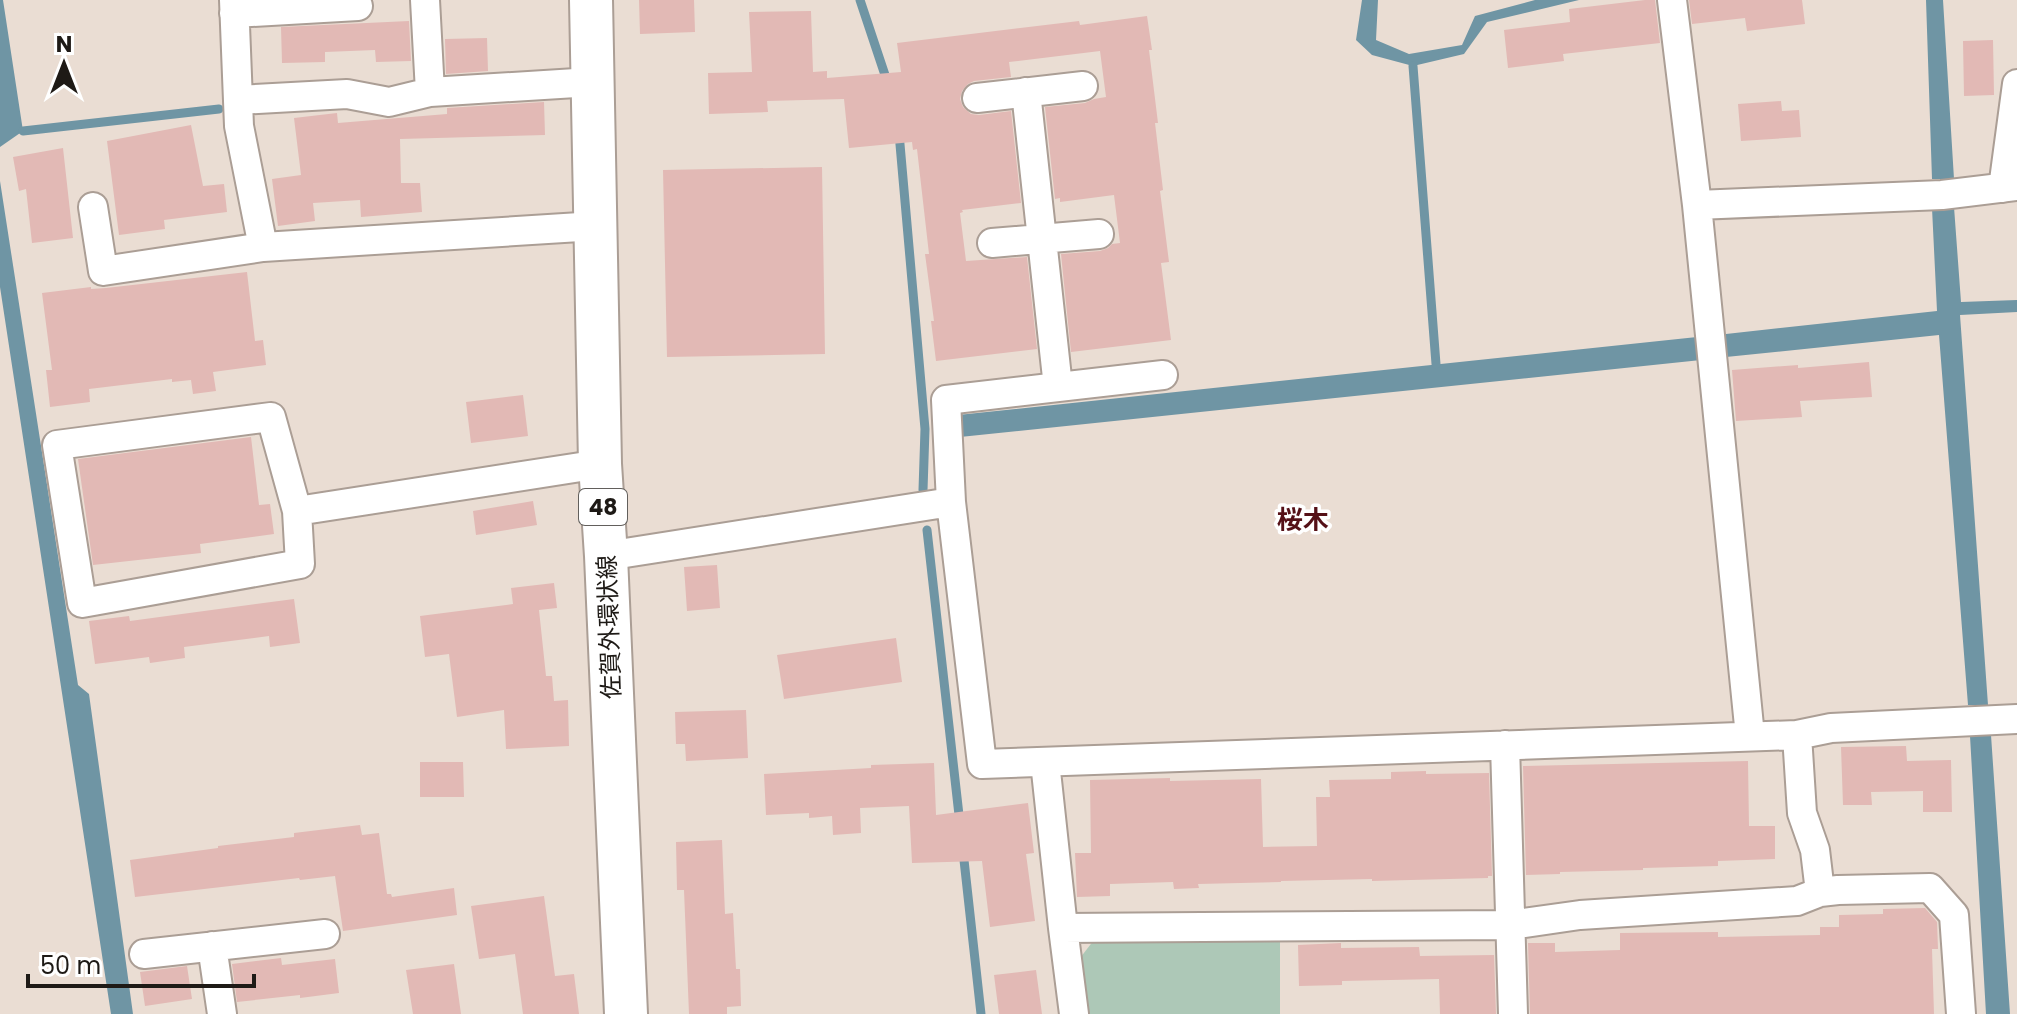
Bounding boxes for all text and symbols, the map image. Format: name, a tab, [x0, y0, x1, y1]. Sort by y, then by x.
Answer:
north arrow	[24, 24, 104, 104]
text: N	[56, 29, 72, 60]
road number: 48	[579, 489, 627, 525]
district label: 桜木	[1277, 502, 1329, 538]
street label: 佐賀外環状線	[590, 554, 628, 700]
scale bar	[28, 938, 254, 988]
text: 50 m	[40, 949, 101, 982]

